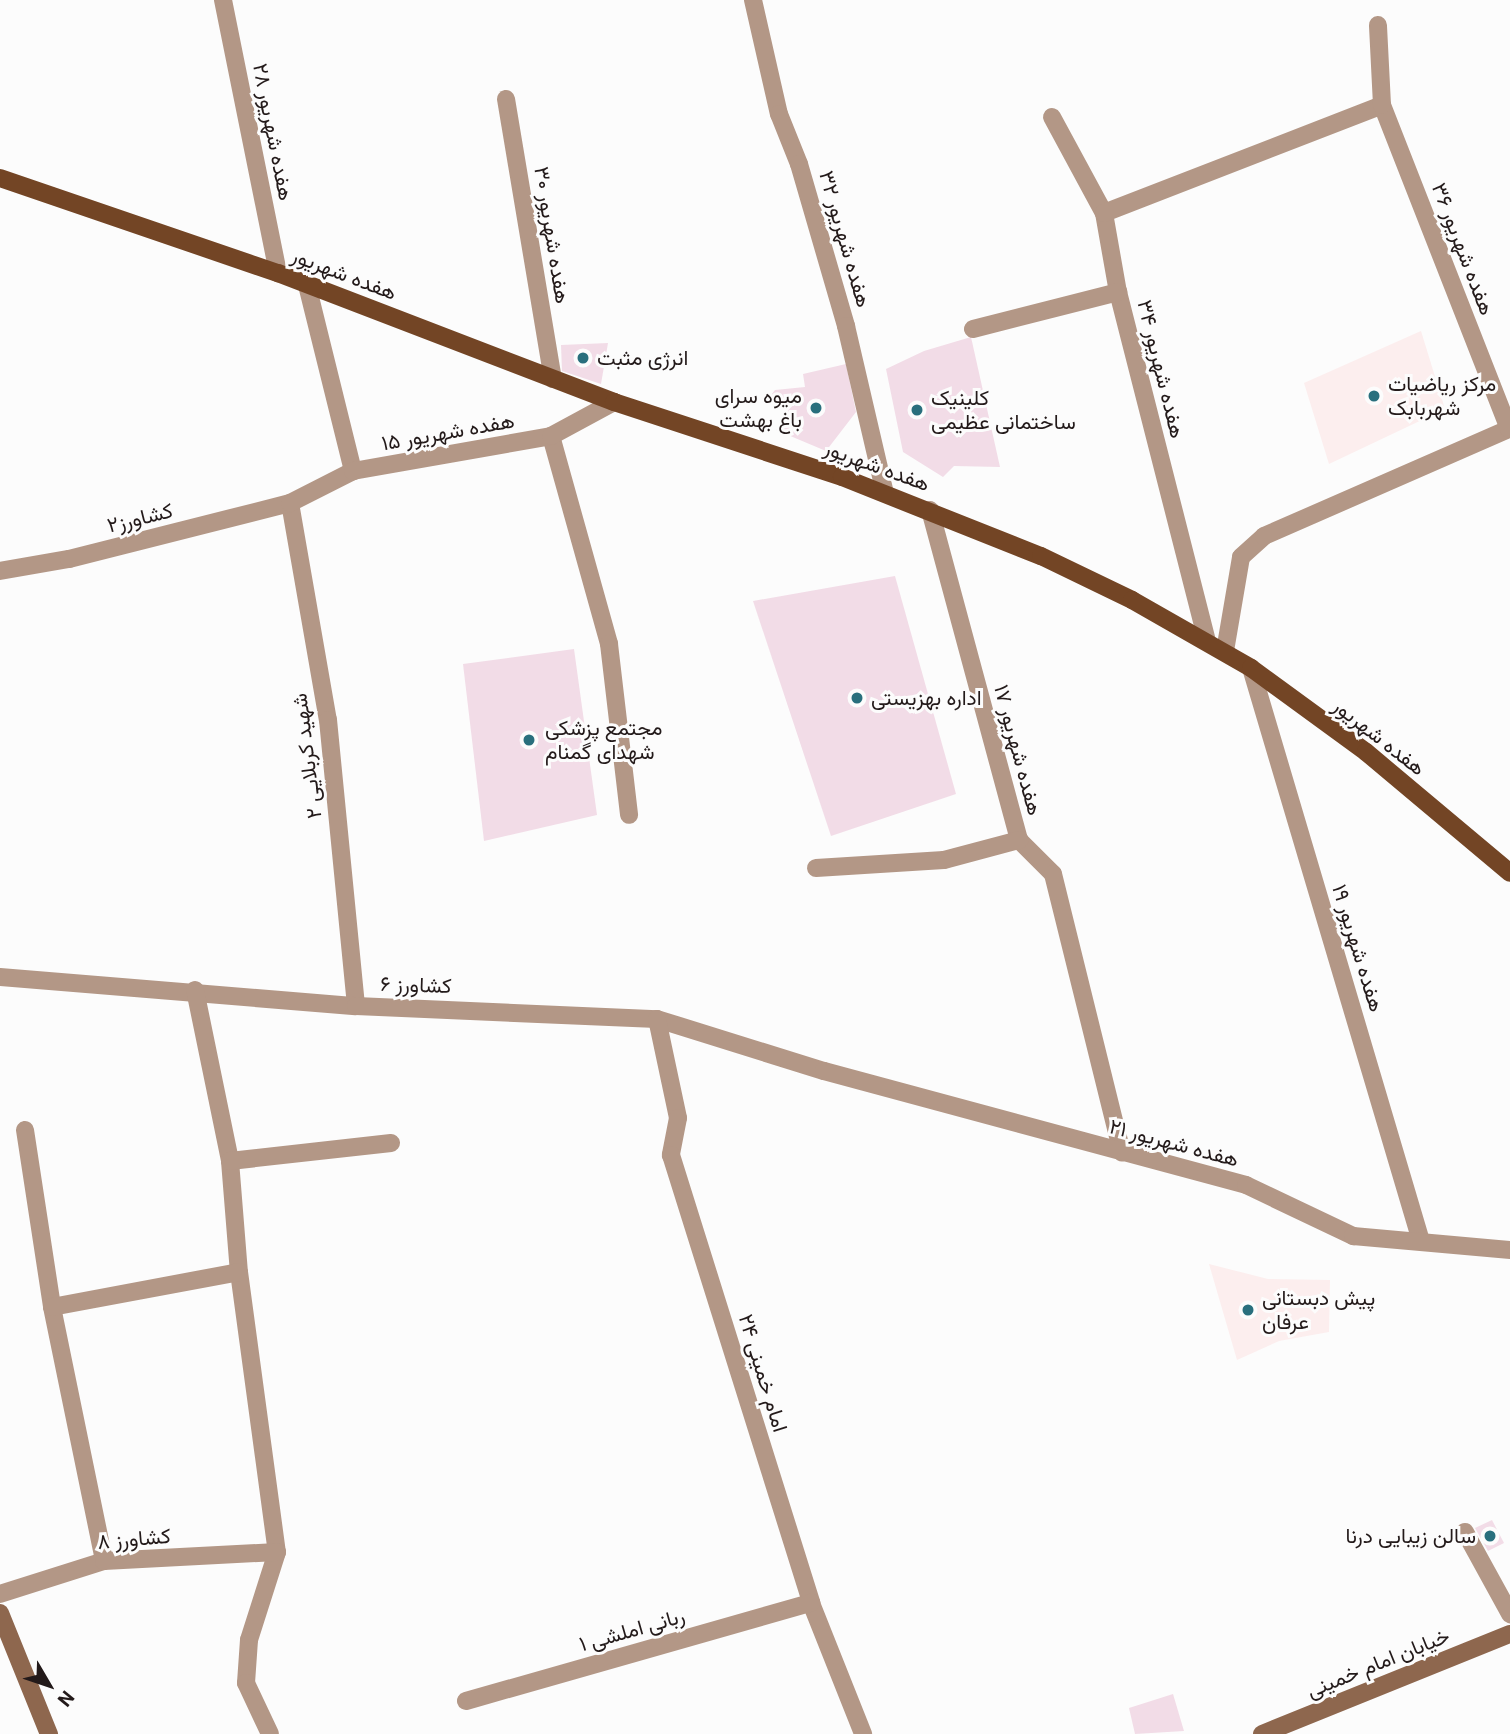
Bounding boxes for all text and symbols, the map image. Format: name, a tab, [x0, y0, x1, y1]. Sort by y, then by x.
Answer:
street label: هفده شهریور ۲۸	[247, 61, 299, 203]
street label: هفده شهریور ۳۰	[529, 165, 575, 305]
street label: هفده شهریور ۳۲	[814, 168, 876, 310]
street label: هفده شهریور ۳۶	[1426, 179, 1500, 319]
street label: هفده شهریور	[288, 242, 400, 306]
street label: هفده شهریور ۳۴	[1132, 297, 1190, 441]
place label: انرژی مثبت	[597, 345, 688, 371]
marker: انرژی مثبت	[575, 350, 591, 366]
place label: مرکز ریاضیات شهربابک	[1388, 371, 1496, 421]
place label: میوه سرای باغ بهشت	[715, 383, 802, 433]
place label: کلینیک ساختمانی عظیمی	[931, 385, 1076, 435]
marker: مرکز ریاضیات شهربابک	[1366, 388, 1382, 404]
marker: میوه سرای باغ بهشت	[808, 400, 824, 416]
marker: کلینیک ساختمانی عظیمی	[909, 402, 925, 418]
street label: هفده شهریور ۱۵	[380, 408, 516, 456]
street label: هفده شهریور	[821, 435, 933, 497]
street label: کشاورز۲	[104, 498, 176, 538]
street label: هفده شهریور ۱۷	[988, 682, 1048, 818]
place label: اداره بهزیستی	[871, 685, 982, 711]
marker: اداره بهزیستی	[849, 690, 865, 706]
street label: شهید کربلایی ۲	[287, 692, 327, 820]
street label: هفده شهریور	[1328, 693, 1430, 781]
place label: مجتمع پزشکی شهدای گمنام	[545, 715, 663, 765]
marker: مجتمع پزشکی شهدای گمنام	[519, 730, 539, 750]
street label: هفده شهریور ۱۹	[1327, 881, 1389, 1015]
street label: کشاورز ۶	[380, 971, 452, 999]
street label: هفده شهریور ۲۱	[1107, 1114, 1241, 1172]
place label: پیش دبستانی عرفان	[1262, 1285, 1375, 1335]
marker: پیش دبستانی عرفان	[1240, 1302, 1256, 1318]
street label: امام خمینی ۲۴	[733, 1311, 793, 1435]
street label: کشاورز ۸	[96, 1523, 172, 1555]
place label: سالن زیبایی درنا	[1345, 1523, 1476, 1549]
marker: سالن زیبایی درنا	[1482, 1528, 1498, 1544]
street label: ربانی املشی ۱	[576, 1603, 688, 1657]
street label: خیابان امام خمینی	[1303, 1623, 1453, 1703]
north arrow	[14, 1650, 84, 1720]
text: N	[53, 1686, 79, 1711]

